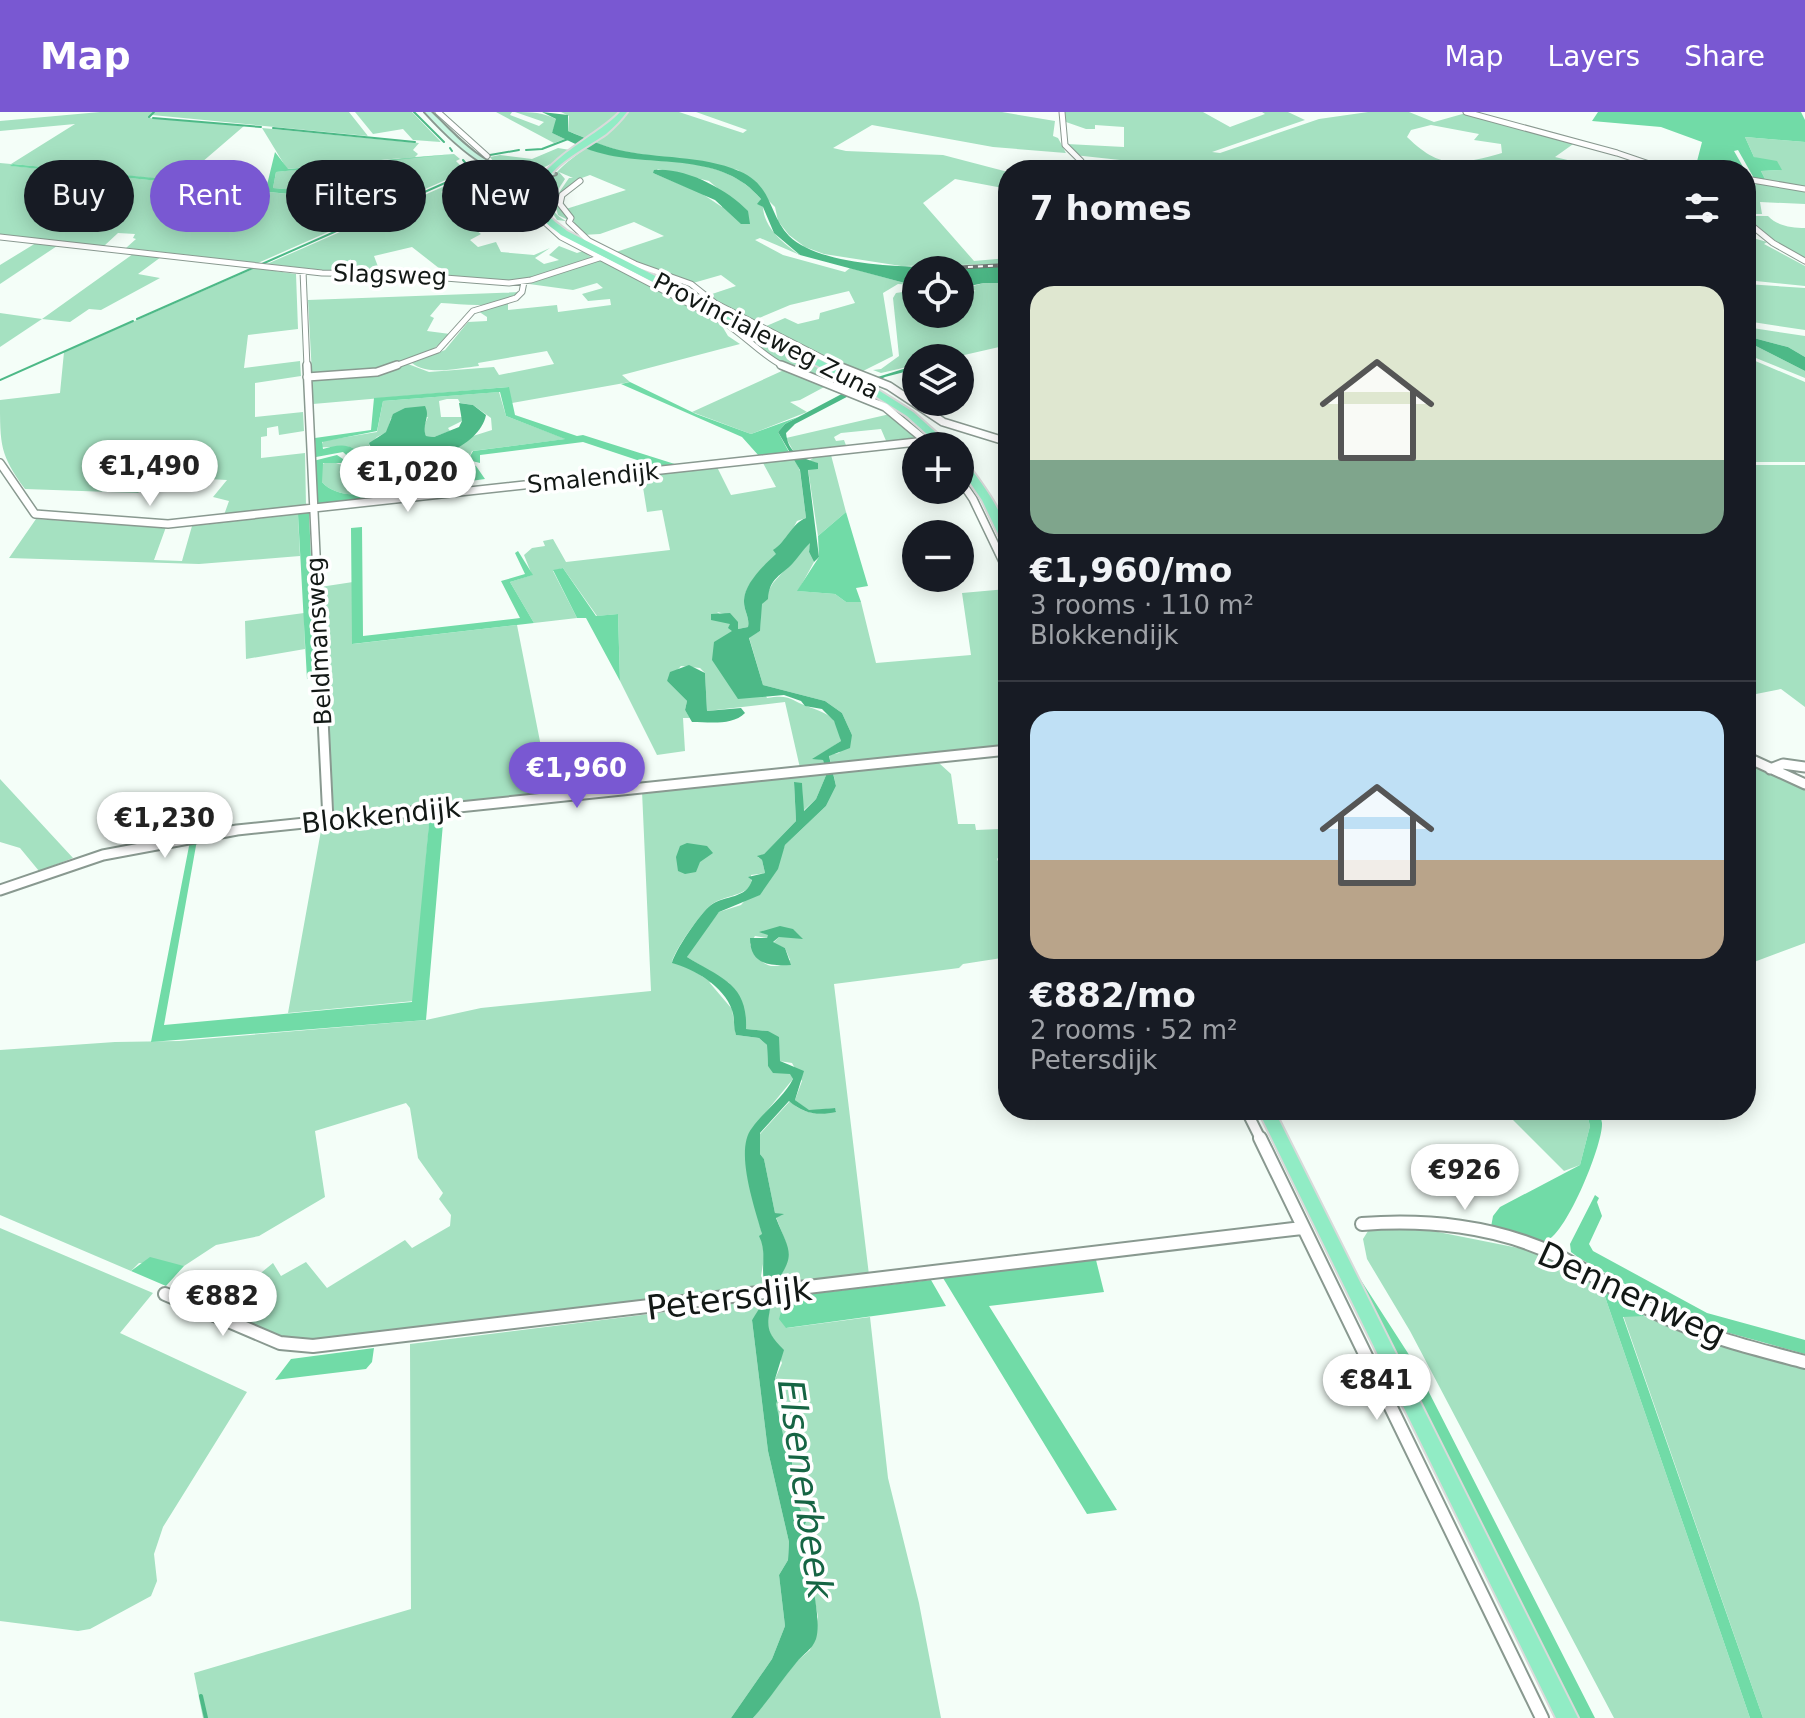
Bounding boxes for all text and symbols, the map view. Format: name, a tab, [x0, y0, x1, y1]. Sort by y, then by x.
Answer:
text: Map	[40, 34, 131, 78]
text: Map	[1444, 40, 1504, 73]
text: Layers	[1548, 40, 1640, 73]
text: Share	[1684, 40, 1765, 73]
chip: Buy	[24, 160, 134, 232]
chip: Rent	[150, 160, 270, 232]
chip: Filters	[286, 160, 426, 232]
chip: New	[442, 160, 559, 232]
icon: filters	[1680, 186, 1724, 230]
text: 7 homes	[1030, 188, 1192, 228]
map controls	[902, 256, 974, 592]
button: locate	[902, 256, 974, 328]
street label: Slagsweg	[333, 259, 447, 291]
street label: Provincialeweg Zuna	[649, 267, 883, 405]
icon: home	[1305, 338, 1449, 482]
button: layers	[902, 344, 974, 416]
button: +	[902, 432, 974, 504]
pin: €1,490	[85, 440, 215, 508]
pin: €1,020	[343, 446, 473, 514]
text: €1,490	[100, 451, 200, 481]
text: €1,020	[358, 457, 458, 487]
street label: Smalendijk	[526, 457, 660, 499]
button: −	[902, 520, 974, 592]
text: €1,960/mo	[1030, 550, 1232, 590]
street label: Beldmansweg	[301, 556, 337, 726]
text: 3 rooms · 110 m²	[1030, 590, 1254, 620]
text: Blokkendijk	[1030, 620, 1179, 650]
pin: €1,960	[512, 742, 642, 810]
text: €1,960	[527, 753, 627, 783]
icon: home	[1305, 763, 1449, 907]
street label: Blokkendijk	[300, 791, 463, 840]
pin: €1,230	[100, 792, 230, 860]
text: €1,230	[115, 803, 215, 833]
text: €882/mo	[1030, 975, 1196, 1015]
text: 2 rooms · 52 m²	[1030, 1015, 1238, 1045]
text: Petersdijk	[1030, 1045, 1157, 1075]
pin: €926	[1418, 1144, 1512, 1212]
text: €926	[1429, 1155, 1501, 1185]
street label: Dennenweg	[1532, 1233, 1732, 1355]
street label: Petersdijk	[644, 1268, 814, 1328]
pin: €882	[176, 1270, 270, 1338]
text: €882	[187, 1281, 259, 1311]
pin: €841	[1330, 1354, 1424, 1422]
text: €841	[1341, 1365, 1413, 1395]
water label: Elsenerbeek	[770, 1377, 842, 1604]

